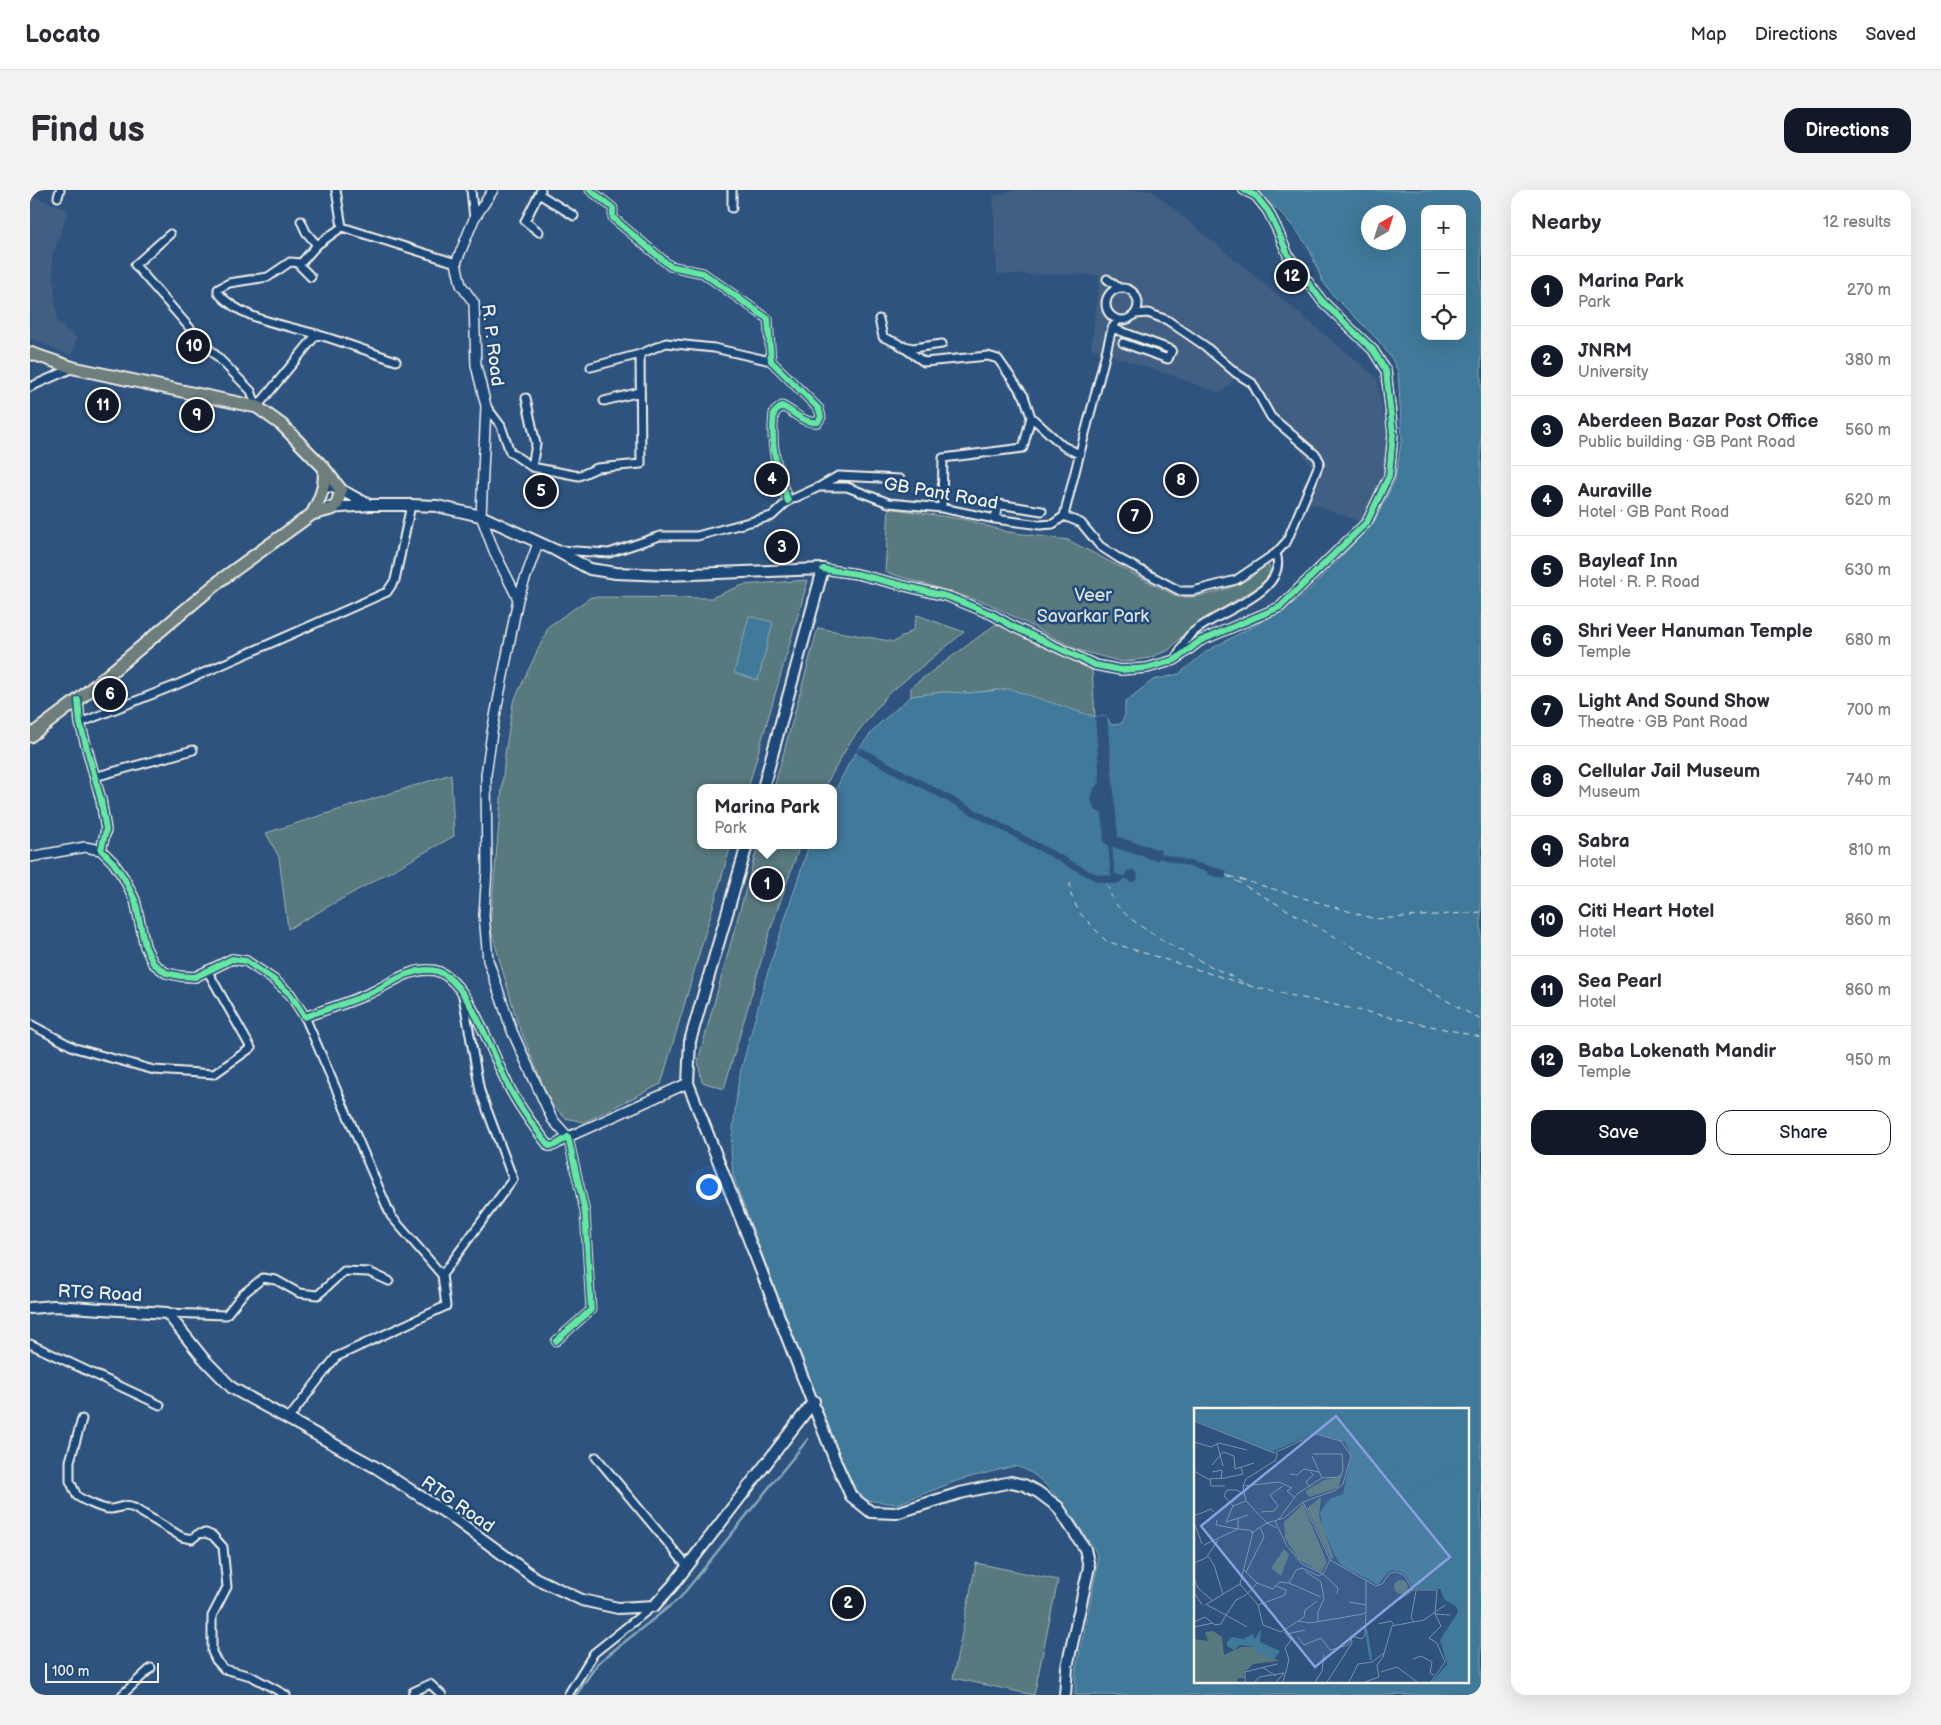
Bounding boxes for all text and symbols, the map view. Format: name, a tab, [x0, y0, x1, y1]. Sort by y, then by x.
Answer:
text: Locato	[25, 20, 100, 49]
text: Map	[1691, 24, 1727, 45]
text: Directions	[1755, 24, 1837, 45]
text: Saved	[1865, 24, 1916, 45]
button: Directions	[1784, 108, 1911, 153]
text: Find us	[30, 109, 145, 152]
north arrow	[1361, 205, 1406, 250]
map controls	[1421, 205, 1466, 340]
button: +	[1421, 205, 1466, 250]
text: Nearby	[1531, 210, 1601, 235]
text: 12 results	[1823, 213, 1891, 232]
button: −	[1421, 250, 1466, 295]
pin: 12	[1276, 257, 1308, 295]
text: Marina Park	[1578, 270, 1684, 293]
text: 1	[1544, 281, 1550, 300]
text: 270 m	[1847, 281, 1891, 300]
text: Park	[1578, 293, 1610, 312]
button: locate	[1421, 295, 1466, 340]
street label: R. P. Road	[477, 303, 508, 387]
pin: 10	[178, 327, 210, 365]
text: JNRM	[1578, 340, 1632, 363]
text: 2	[1542, 351, 1552, 370]
text: 380 m	[1845, 351, 1891, 370]
text: University	[1578, 363, 1649, 382]
pin: 11	[87, 386, 119, 424]
pin: 9	[181, 396, 213, 434]
text: Aberdeen Bazar Post Office	[1578, 410, 1818, 433]
text: 3	[1542, 421, 1552, 440]
text: 560 m	[1845, 421, 1891, 440]
text: Public building · GB Pant Road	[1578, 433, 1795, 452]
pin: 4	[756, 460, 788, 498]
pin: 8	[1165, 461, 1197, 499]
pin: 5	[525, 472, 557, 510]
street label: GB Pant Road	[882, 473, 1000, 514]
text: Auraville	[1578, 480, 1652, 503]
text: 4	[1542, 491, 1552, 510]
text: 620 m	[1845, 491, 1891, 510]
pin: 7	[1119, 497, 1151, 535]
text: Hotel · GB Pant Road	[1578, 503, 1729, 522]
pin: 3	[766, 528, 798, 566]
text: Bayleaf Inn	[1578, 550, 1678, 573]
text: 5	[1542, 561, 1552, 580]
text: 630 m	[1844, 561, 1891, 580]
text: Hotel · R. P. Road	[1578, 573, 1700, 592]
park label: Veer Savarkar Park	[1037, 585, 1149, 627]
text: Shri Veer Hanuman Temple	[1578, 620, 1813, 643]
text: 6	[1542, 631, 1552, 650]
text: 680 m	[1845, 631, 1891, 650]
text: Temple	[1578, 643, 1631, 662]
pin: 6	[94, 675, 126, 713]
text: Light And Sound Show	[1578, 690, 1769, 713]
text: 7	[1543, 701, 1551, 720]
text: 700 m	[1847, 701, 1891, 720]
text: Theatre · GB Pant Road	[1578, 713, 1748, 732]
text: Cellular Jail Museum	[1578, 760, 1760, 783]
text: 8	[1542, 771, 1552, 790]
text: 740 m	[1846, 771, 1891, 790]
text: Museum	[1578, 783, 1640, 802]
popup	[697, 784, 837, 849]
text: Marina Park	[714, 796, 820, 819]
text: Park	[714, 819, 746, 838]
text: Sabra	[1578, 830, 1630, 853]
text: 9	[1542, 841, 1552, 860]
text: 810 m	[1849, 841, 1891, 860]
text: Hotel	[1578, 853, 1616, 872]
pin: 1	[751, 865, 783, 903]
text: Citi Heart Hotel	[1578, 900, 1714, 923]
text: 10	[1539, 911, 1555, 930]
text: 860 m	[1845, 911, 1891, 930]
text: Hotel	[1578, 923, 1616, 942]
text: Sea Pearl	[1578, 970, 1662, 993]
text: 11	[1540, 981, 1554, 1000]
text: 860 m	[1845, 981, 1891, 1000]
text: Hotel	[1578, 993, 1616, 1012]
text: Baba Lokenath Mandir	[1578, 1040, 1776, 1063]
text: 12	[1539, 1051, 1555, 1070]
text: 950 m	[1846, 1051, 1891, 1070]
text: Temple	[1578, 1063, 1631, 1082]
button: Save	[1531, 1110, 1706, 1155]
button: Share	[1716, 1110, 1891, 1155]
your location	[696, 1174, 722, 1200]
street label: RTG Road	[57, 1281, 143, 1306]
inset map	[1194, 1408, 1468, 1682]
street label: RTG Road	[417, 1472, 498, 1537]
pin: 2	[832, 1584, 864, 1622]
scale bar	[45, 1660, 159, 1683]
text: 100 m	[52, 1663, 89, 1680]

